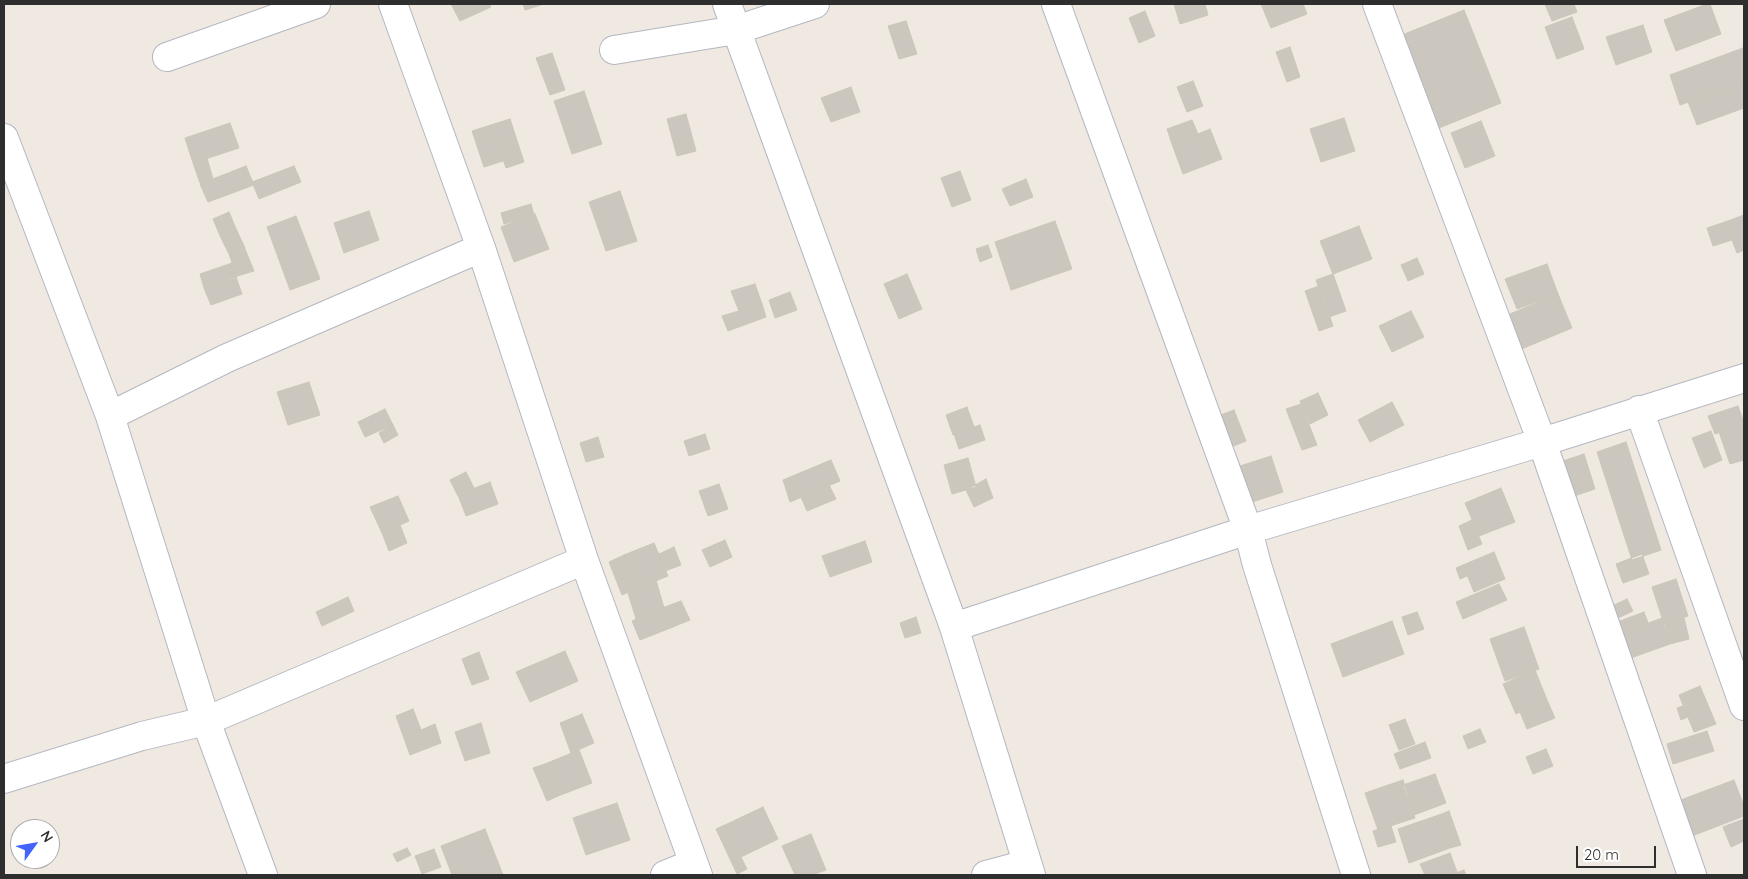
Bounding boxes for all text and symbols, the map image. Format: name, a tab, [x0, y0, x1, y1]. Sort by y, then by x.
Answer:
north arrow	[10, 819, 60, 869]
text: N	[37, 827, 57, 846]
scale bar	[1578, 836, 1658, 868]
text: 20 m	[1584, 845, 1619, 864]

